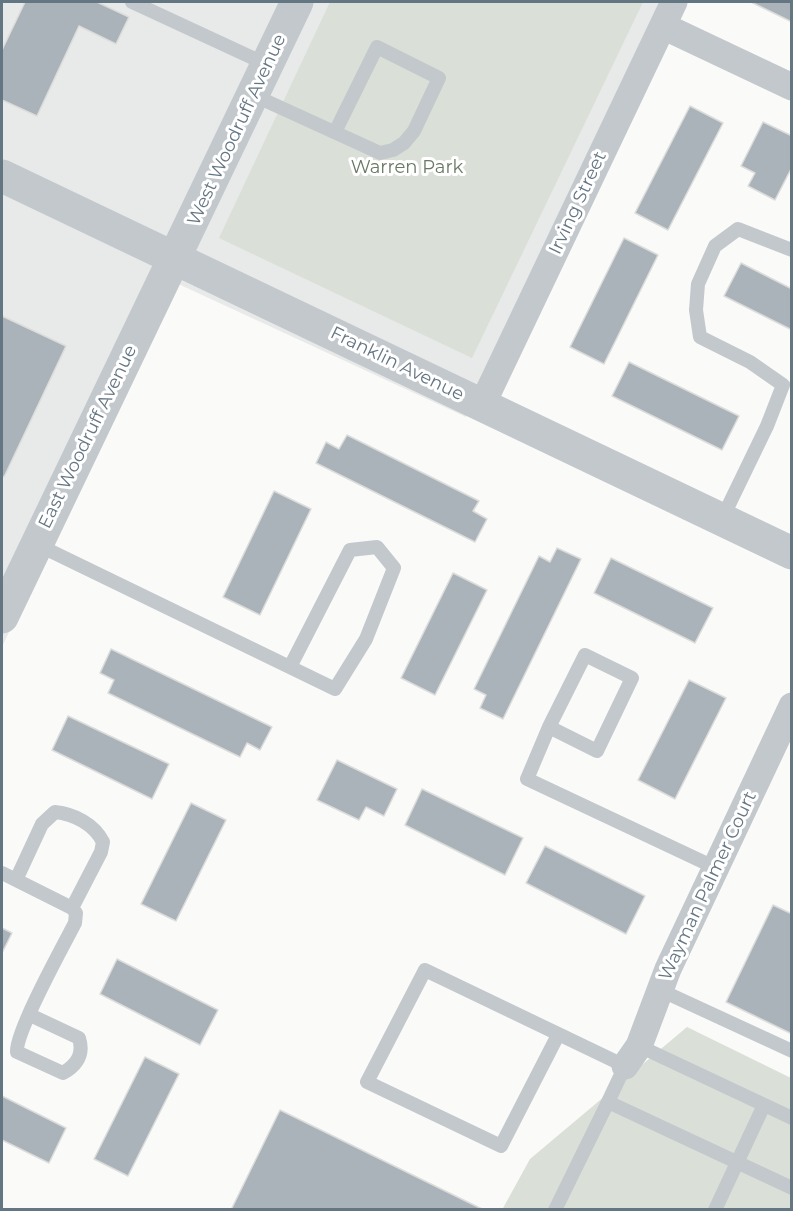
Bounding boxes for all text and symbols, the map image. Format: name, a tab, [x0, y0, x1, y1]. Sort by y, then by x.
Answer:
street label: West Woodruff Avenue	[183, 31, 291, 229]
street label: Irving Street	[545, 148, 611, 258]
park label: Warren Park	[351, 157, 463, 179]
street label: Franklin Avenue	[327, 322, 467, 406]
street label: East Woodruff Avenue	[34, 342, 142, 532]
street label: Wayman Palmer Court	[655, 788, 761, 984]

